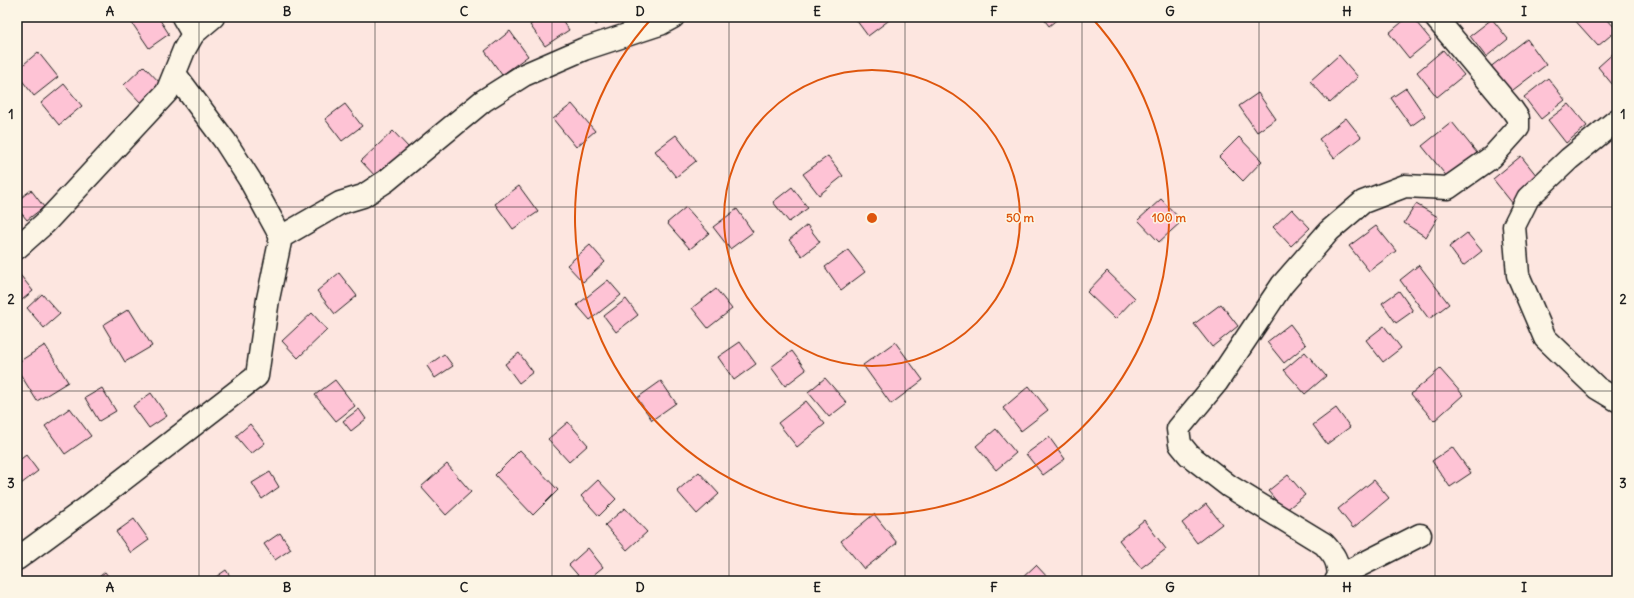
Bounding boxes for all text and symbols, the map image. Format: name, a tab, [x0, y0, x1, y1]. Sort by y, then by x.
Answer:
text: A	[106, 3, 115, 20]
text: B	[283, 3, 292, 20]
text: C	[460, 3, 469, 20]
text: D	[635, 3, 645, 20]
text: E	[813, 3, 821, 20]
text: F	[990, 3, 998, 20]
text: G	[1165, 3, 1175, 20]
text: H	[1342, 3, 1352, 20]
text: I	[1521, 3, 1527, 20]
text: 1	[8, 106, 14, 123]
text: 1	[1620, 106, 1626, 123]
text: 50 m	[1006, 210, 1035, 225]
text: 100 m	[1152, 210, 1186, 225]
centre of rings	[865, 211, 879, 225]
text: 2	[7, 291, 15, 308]
text: 2	[1619, 291, 1627, 308]
text: 3	[7, 475, 15, 492]
text: 3	[1619, 475, 1627, 492]
text: A	[106, 579, 115, 596]
text: B	[283, 579, 292, 596]
text: C	[460, 579, 469, 596]
text: D	[635, 579, 645, 596]
text: E	[813, 579, 821, 596]
text: F	[990, 579, 998, 596]
text: G	[1165, 579, 1175, 596]
text: H	[1342, 579, 1352, 596]
text: I	[1521, 579, 1527, 596]

